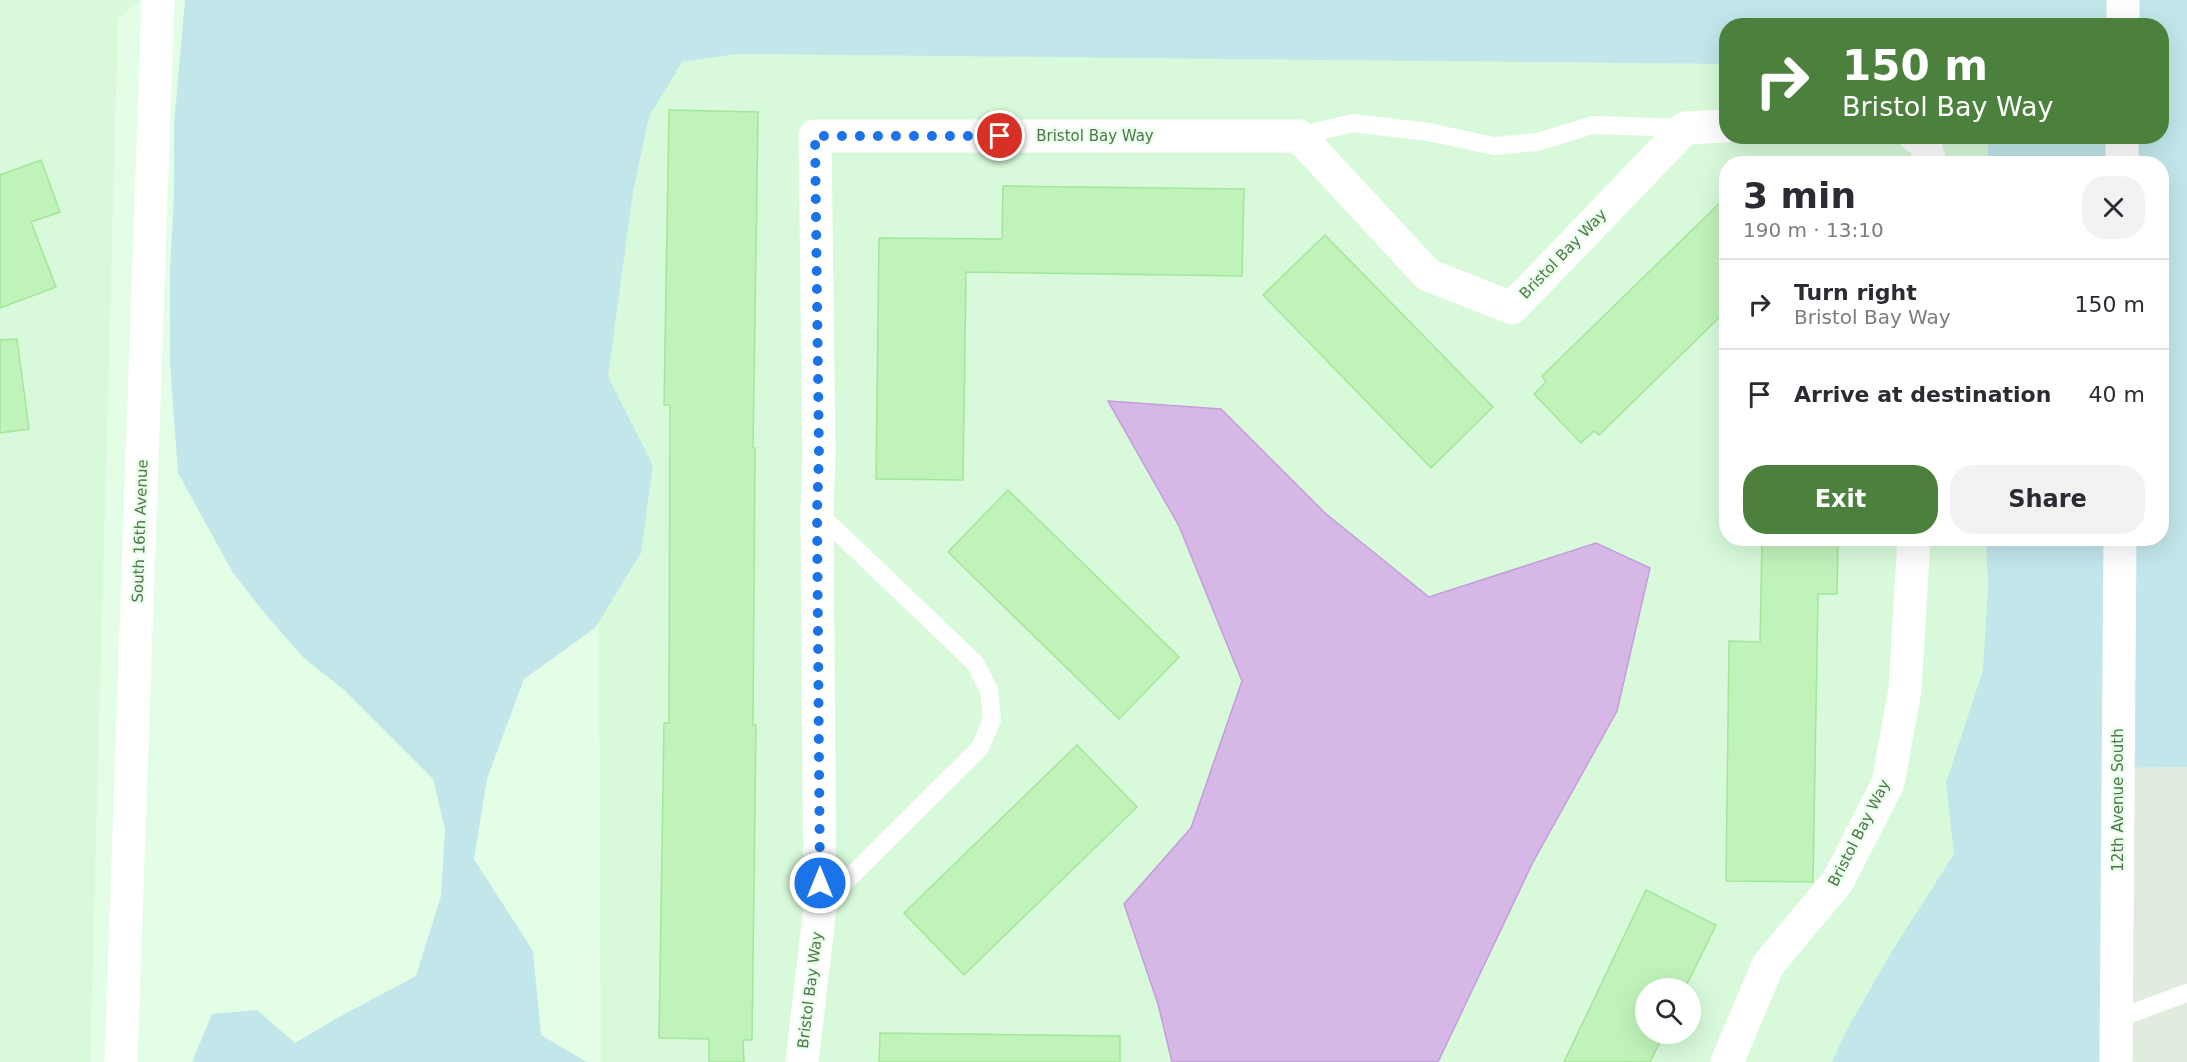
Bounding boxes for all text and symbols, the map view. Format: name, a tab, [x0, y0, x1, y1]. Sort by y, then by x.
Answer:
text: 150 m	[1842, 41, 1988, 90]
icon: right	[1743, 42, 1821, 120]
text: Bristol Bay Way	[1842, 91, 2054, 122]
pin	[974, 110, 1025, 161]
icon: arrive	[983, 119, 1016, 152]
street label: Bristol Bay Way	[1036, 127, 1154, 145]
text: 3 min	[1743, 175, 1856, 216]
button: close	[2082, 176, 2145, 239]
street label: Bristol Bay Way	[1516, 205, 1610, 303]
text: 190 m · 13:10	[1743, 218, 1884, 242]
text: Turn right	[1794, 280, 1917, 305]
icon: right	[1743, 288, 1776, 321]
text: 150 m	[2075, 292, 2145, 317]
text: Bristol Bay Way	[1794, 305, 1951, 329]
icon: arrive	[1743, 378, 1776, 411]
text: Arrive at destination	[1794, 382, 2051, 407]
text: 40 m	[2089, 382, 2145, 407]
street label: South 16th Avenue	[129, 459, 151, 603]
button: Exit	[1743, 465, 1938, 534]
button: Share	[1950, 465, 2145, 534]
street label: 12th Avenue South	[2109, 728, 2127, 872]
street label: Bristol Bay Way	[1824, 776, 1894, 889]
position arrow	[788, 851, 852, 915]
street label: Bristol Bay Way	[794, 930, 826, 1049]
map controls	[1635, 978, 1701, 1044]
button: search	[1635, 978, 1701, 1044]

